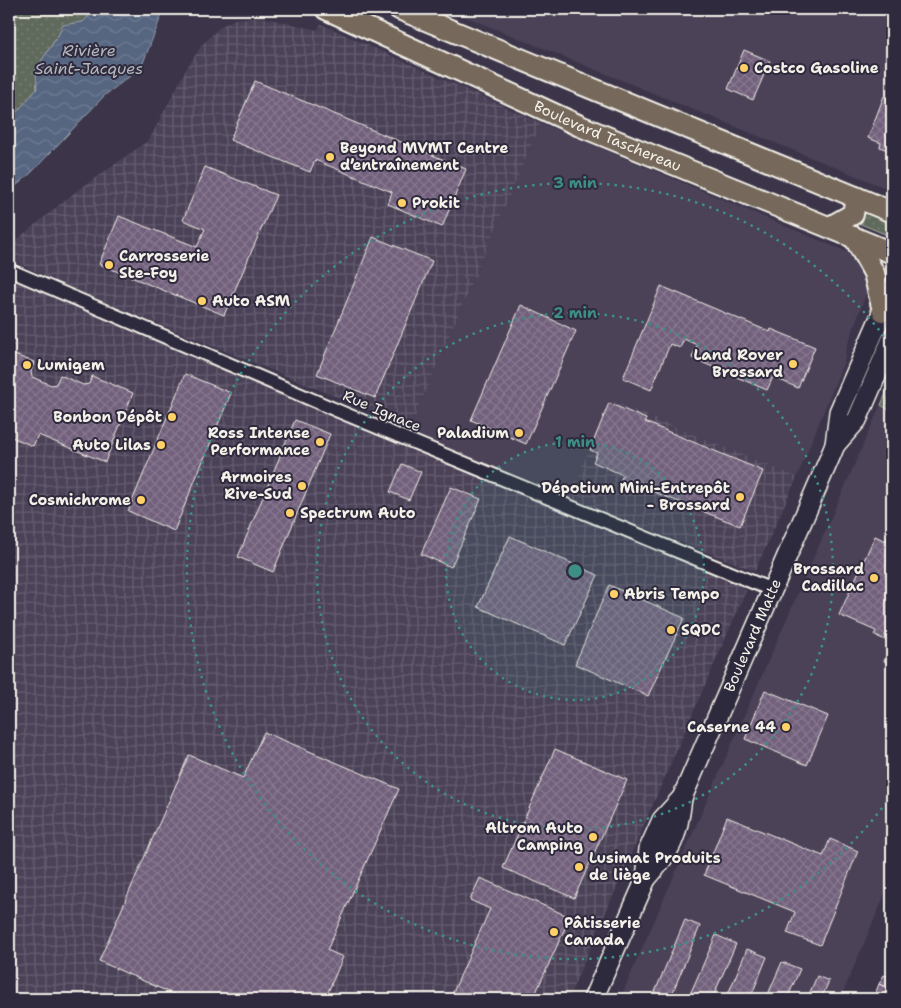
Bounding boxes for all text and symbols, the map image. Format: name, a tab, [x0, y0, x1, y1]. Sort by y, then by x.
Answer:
water label: Rivière Saint-Jacques	[35, 40, 143, 79]
place label: Costco Gasoline	[754, 58, 879, 78]
marker: Costco Gasoline	[738, 62, 750, 74]
street label: Boulevard Taschereau	[531, 96, 684, 176]
place label: Beyond MVMT Centre d’entraînement	[340, 138, 508, 175]
marker: Beyond MVMT Centre d’entraînement	[324, 151, 336, 163]
text: 3 min	[553, 173, 597, 193]
place label: Prokit	[412, 193, 460, 213]
marker: Prokit	[396, 197, 408, 209]
place label: Carrosserie Ste-Foy	[119, 246, 209, 283]
marker: Carrosserie Ste-Foy	[103, 259, 115, 271]
place label: Auto ASM	[212, 291, 291, 311]
marker: Auto ASM	[196, 295, 208, 307]
text: 2 min	[553, 303, 597, 323]
place label: Land Rover Brossard	[693, 345, 783, 382]
place label: Lumigem	[37, 355, 105, 375]
marker: Land Rover Brossard	[787, 358, 799, 370]
marker: Lumigem	[21, 359, 33, 371]
street label: Rue Ignace	[340, 386, 424, 436]
place label: Bonbon Dépôt	[53, 407, 162, 427]
marker: Bonbon Dépôt	[166, 411, 178, 423]
place label: Ross Intense Performance	[208, 423, 310, 460]
place label: Paladium	[437, 423, 509, 443]
marker: Paladium	[513, 427, 525, 439]
text: 1 min	[555, 432, 595, 452]
place label: Auto Lilas	[72, 435, 151, 455]
marker: Ross Intense Performance	[314, 436, 326, 448]
marker: Auto Lilas	[155, 439, 167, 451]
place label: Armoires Rive-Sud	[220, 467, 292, 504]
place label: Dépotium Mini-Entrepôt - Brossard	[541, 478, 730, 515]
marker: Armoires Rive-Sud	[296, 480, 308, 492]
place label: Cosmichrome	[29, 490, 131, 510]
marker: Dépotium Mini-Entrepôt - Brossard	[734, 491, 746, 503]
marker: Cosmichrome	[135, 494, 147, 506]
place label: Spectrum Auto	[300, 503, 416, 523]
marker: Spectrum Auto	[284, 507, 296, 519]
place label: Brossard Cadillac	[793, 559, 864, 596]
centre of rings	[566, 562, 584, 580]
marker: Brossard Cadillac	[868, 572, 880, 584]
street label: Boulevard Matte	[719, 576, 786, 695]
place label: Abris Tempo	[624, 584, 720, 604]
marker: Abris Tempo	[608, 588, 620, 600]
place label: SQDC	[681, 620, 721, 640]
marker: SQDC	[665, 624, 677, 636]
place label: Caserne 44	[687, 717, 776, 737]
marker: Caserne 44	[780, 721, 792, 733]
place label: Altrom Auto Camping	[485, 818, 583, 855]
marker: Altrom Auto Camping	[587, 831, 599, 843]
place label: Lusimat Produits de liège	[589, 848, 721, 885]
marker: Lusimat Produits de liège	[573, 861, 585, 873]
place label: Pâtisserie Canada	[564, 913, 641, 950]
marker: Pâtisserie Canada	[548, 926, 560, 938]

